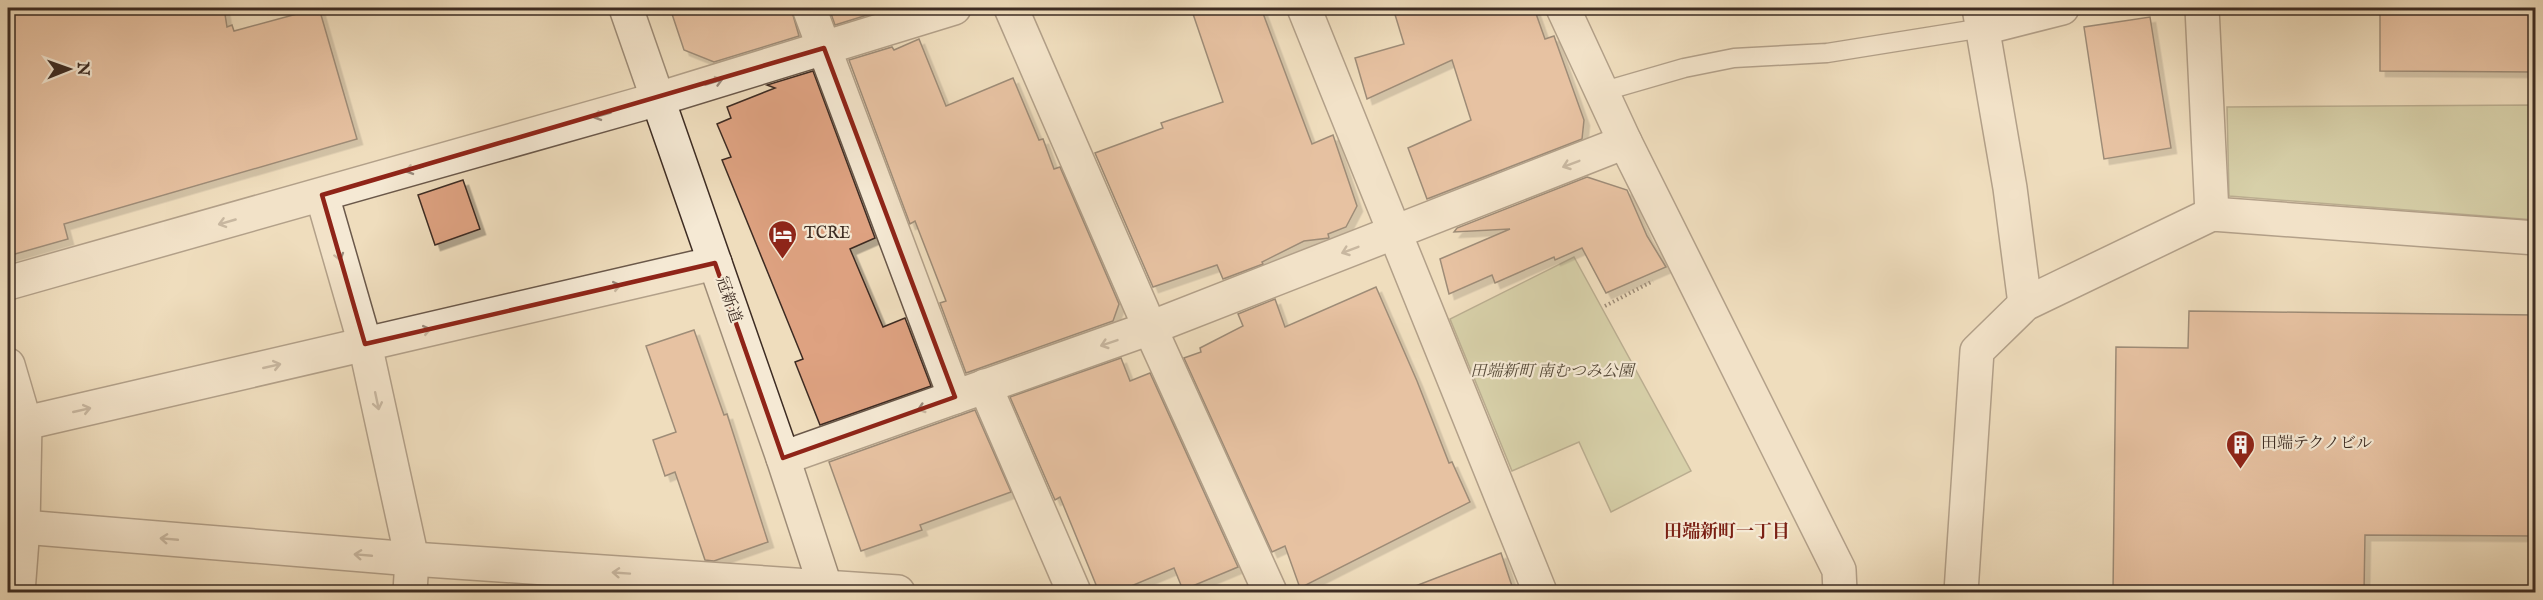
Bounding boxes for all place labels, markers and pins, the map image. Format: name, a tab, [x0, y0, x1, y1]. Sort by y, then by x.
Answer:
hotel icon: TCRE	[767, 218, 799, 260]
place label: TCRE	[804, 224, 850, 244]
building icon: 田端テクノビル	[2224, 428, 2256, 470]
place label: 田端テクノビル	[2261, 434, 2372, 454]

